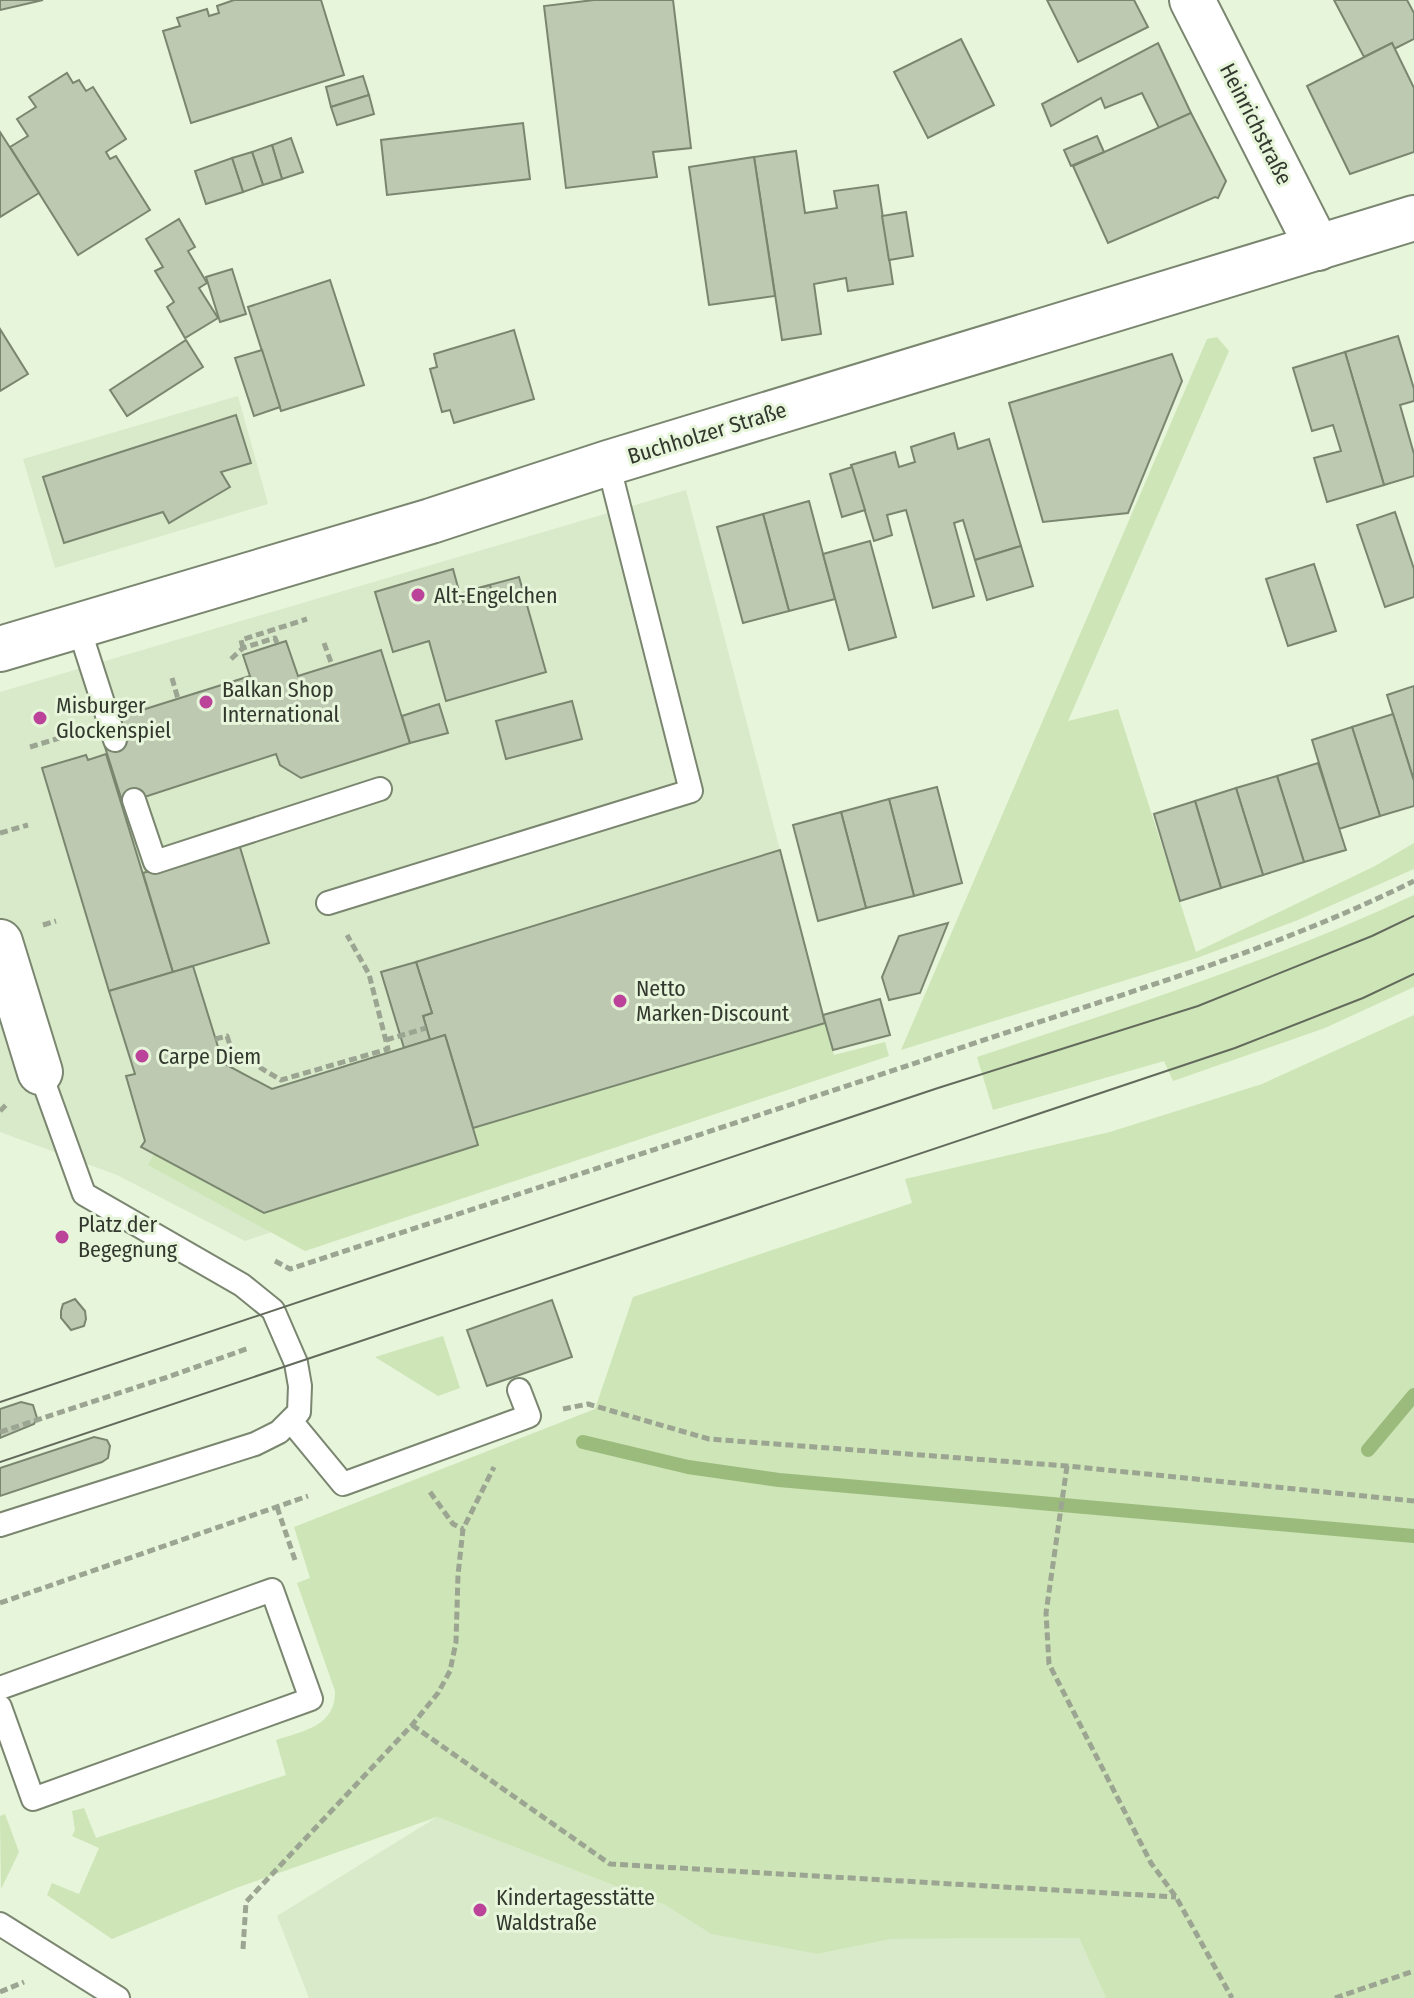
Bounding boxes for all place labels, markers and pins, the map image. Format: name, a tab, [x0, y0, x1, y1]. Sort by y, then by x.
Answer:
place label: Alt-Engelchen	[434, 582, 558, 609]
marker: Alt-Engelchen	[409, 586, 427, 604]
place label: Balkan Shop International	[222, 676, 340, 728]
place label: Misburger Glockenspiel	[56, 692, 171, 744]
marker: Balkan Shop International	[197, 693, 215, 711]
marker: Misburger Glockenspiel	[31, 709, 49, 727]
place label: Netto Marken-Discount	[636, 975, 790, 1027]
marker: Netto Marken-Discount	[611, 992, 629, 1010]
place label: Carpe Diem	[158, 1043, 261, 1070]
marker: Carpe Diem	[133, 1047, 151, 1065]
place label: Platz der Begegnung	[78, 1211, 178, 1263]
marker: Platz der Begegnung	[53, 1228, 71, 1246]
place label: Kindertagesstätte Waldstraße	[496, 1884, 655, 1936]
marker: Kindertagesstätte Waldstraße	[471, 1901, 489, 1919]

